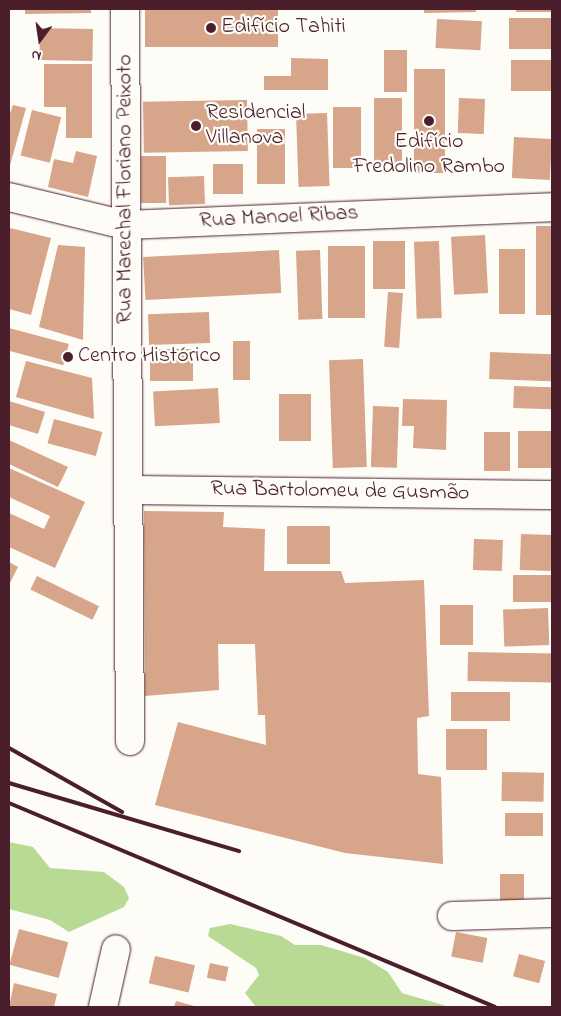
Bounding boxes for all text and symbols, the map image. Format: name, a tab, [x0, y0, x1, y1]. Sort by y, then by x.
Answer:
north arrow	[15, 15, 65, 65]
place label: Edifício Tahiti	[221, 15, 346, 41]
marker: Edifício Tahiti	[205, 22, 217, 34]
text: N	[29, 44, 43, 66]
street label: Rua Marechal Floriano Peixoto	[113, 54, 139, 324]
place label: Residencial Villanova	[206, 100, 306, 152]
marker: Edifício Fredolino Rambo	[423, 115, 435, 127]
marker: Residencial Villanova	[190, 120, 202, 132]
place label: Edifício Fredolino Rambo	[353, 129, 505, 180]
street label: Rua Manoel Ribas	[199, 201, 359, 235]
place label: Centro Histórico	[78, 344, 221, 370]
marker: Centro Histórico	[62, 351, 74, 363]
street label: Rua Bartolomeu de Gusmão	[210, 477, 470, 507]

